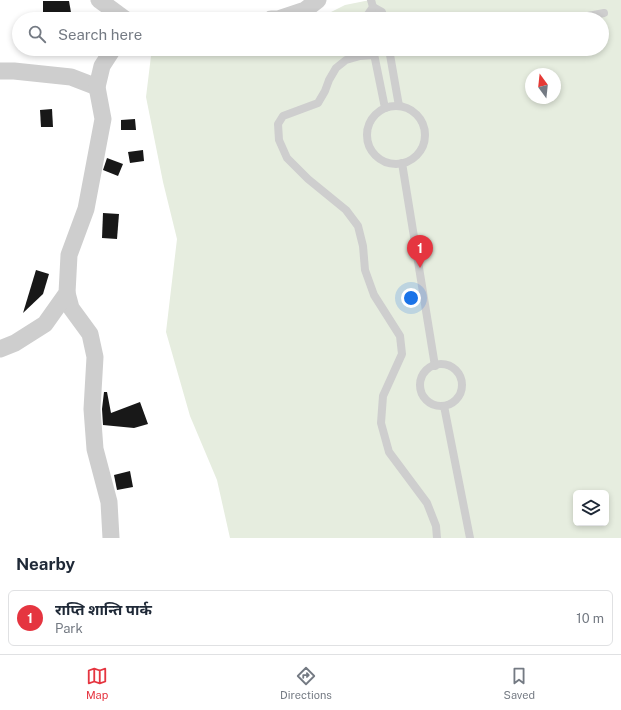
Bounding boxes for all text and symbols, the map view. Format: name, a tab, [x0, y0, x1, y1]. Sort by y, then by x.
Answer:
search box	[12, 12, 609, 56]
icon: search	[26, 23, 48, 45]
text: Search here	[58, 26, 142, 43]
north arrow	[525, 68, 561, 104]
pin: 1	[407, 235, 433, 268]
your location	[401, 288, 421, 308]
map controls	[573, 490, 609, 526]
button: layers	[573, 490, 609, 526]
text: Nearby	[16, 554, 75, 574]
text: राप्ति शान्ति पार्क	[55, 601, 152, 618]
text: 1	[27, 611, 33, 626]
text: 10 m	[576, 611, 604, 626]
text: Park	[55, 621, 83, 636]
tab: Map	[86, 665, 108, 701]
tab: Directions	[280, 665, 332, 701]
tab: Saved	[504, 665, 535, 701]

